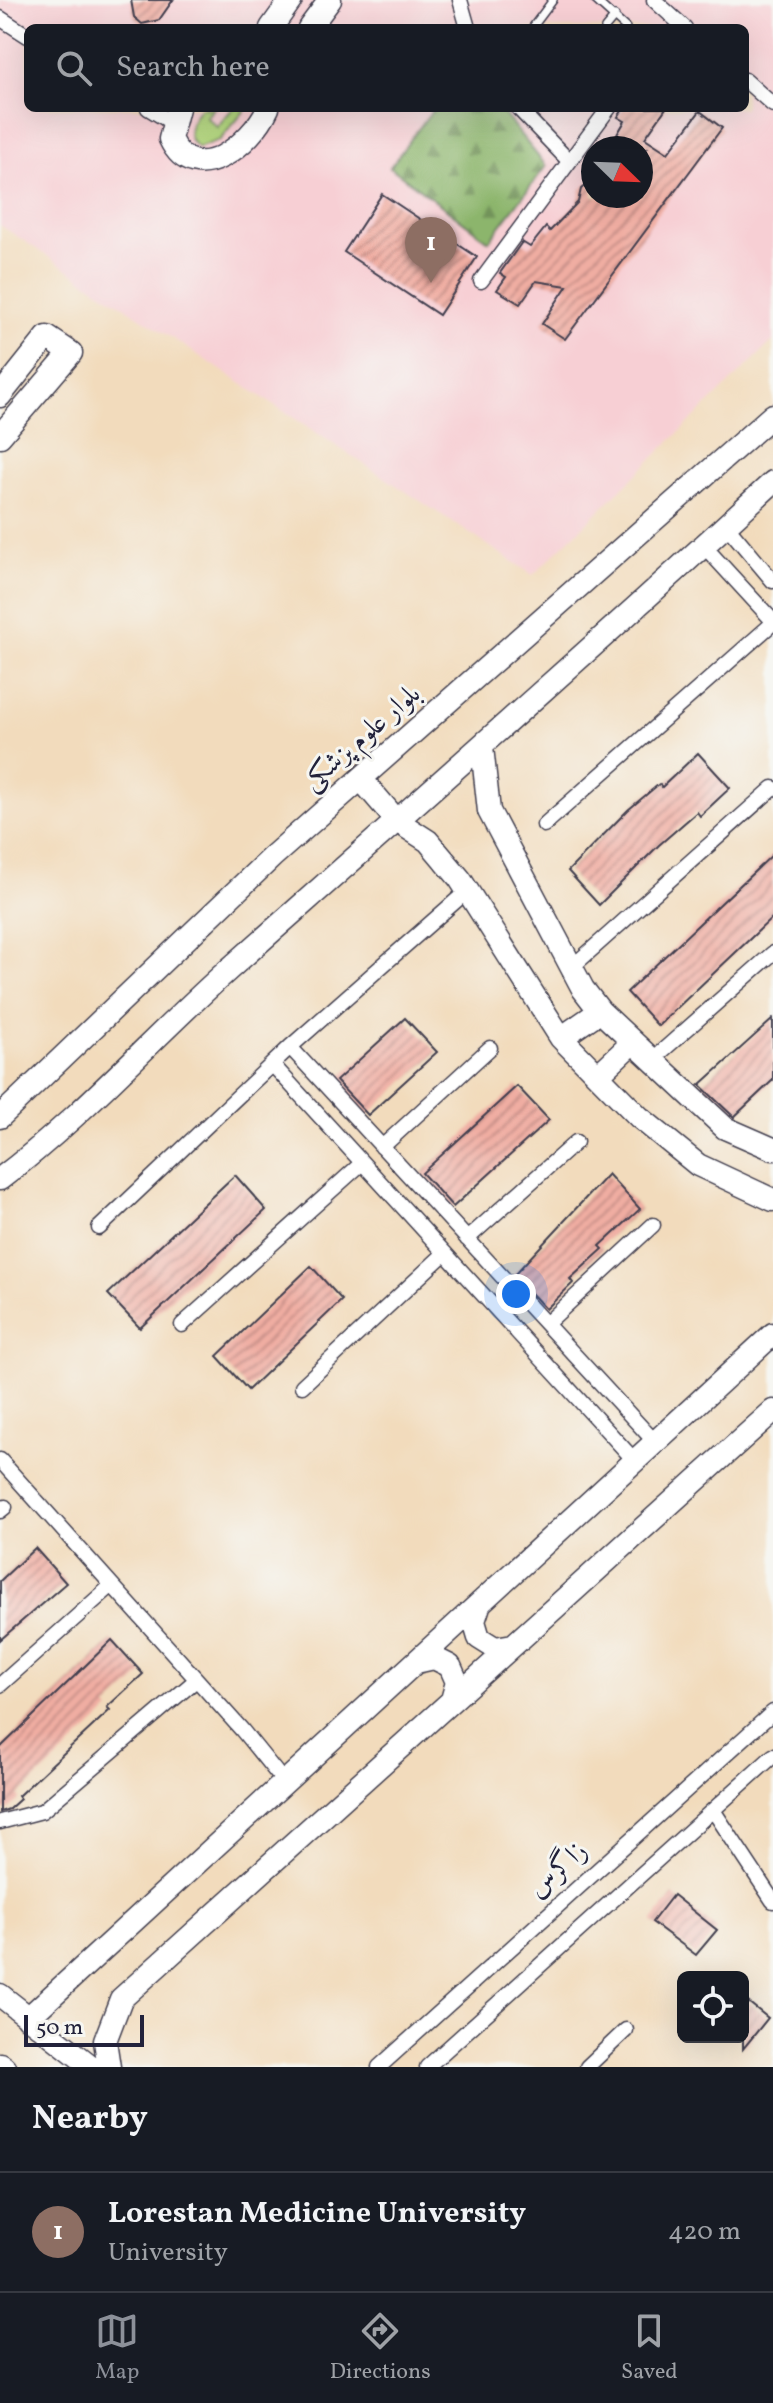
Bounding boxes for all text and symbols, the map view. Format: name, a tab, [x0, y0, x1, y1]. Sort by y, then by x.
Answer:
search box	[24, 24, 749, 112]
icon: search	[52, 46, 96, 90]
text: Search here	[116, 47, 270, 89]
north arrow	[581, 136, 653, 208]
pin: 1	[405, 217, 457, 283]
street label: بلوار علوم پزشکی	[294, 676, 432, 803]
your location	[496, 1274, 536, 1314]
street label: زاگرس	[519, 1832, 597, 1907]
map controls	[677, 1971, 749, 2043]
button: locate	[677, 1971, 749, 2043]
scale bar	[24, 2011, 144, 2047]
text: 50 m	[36, 2013, 83, 2044]
text: Nearby	[32, 2096, 148, 2143]
text: Lorestan Medicine University	[108, 2193, 526, 2235]
text: 1	[53, 2214, 63, 2250]
text: 420 m	[668, 2214, 741, 2250]
text: University	[108, 2235, 228, 2271]
tab: Map	[95, 2309, 139, 2388]
tab: Directions	[330, 2309, 431, 2388]
tab: Saved	[621, 2309, 678, 2388]

